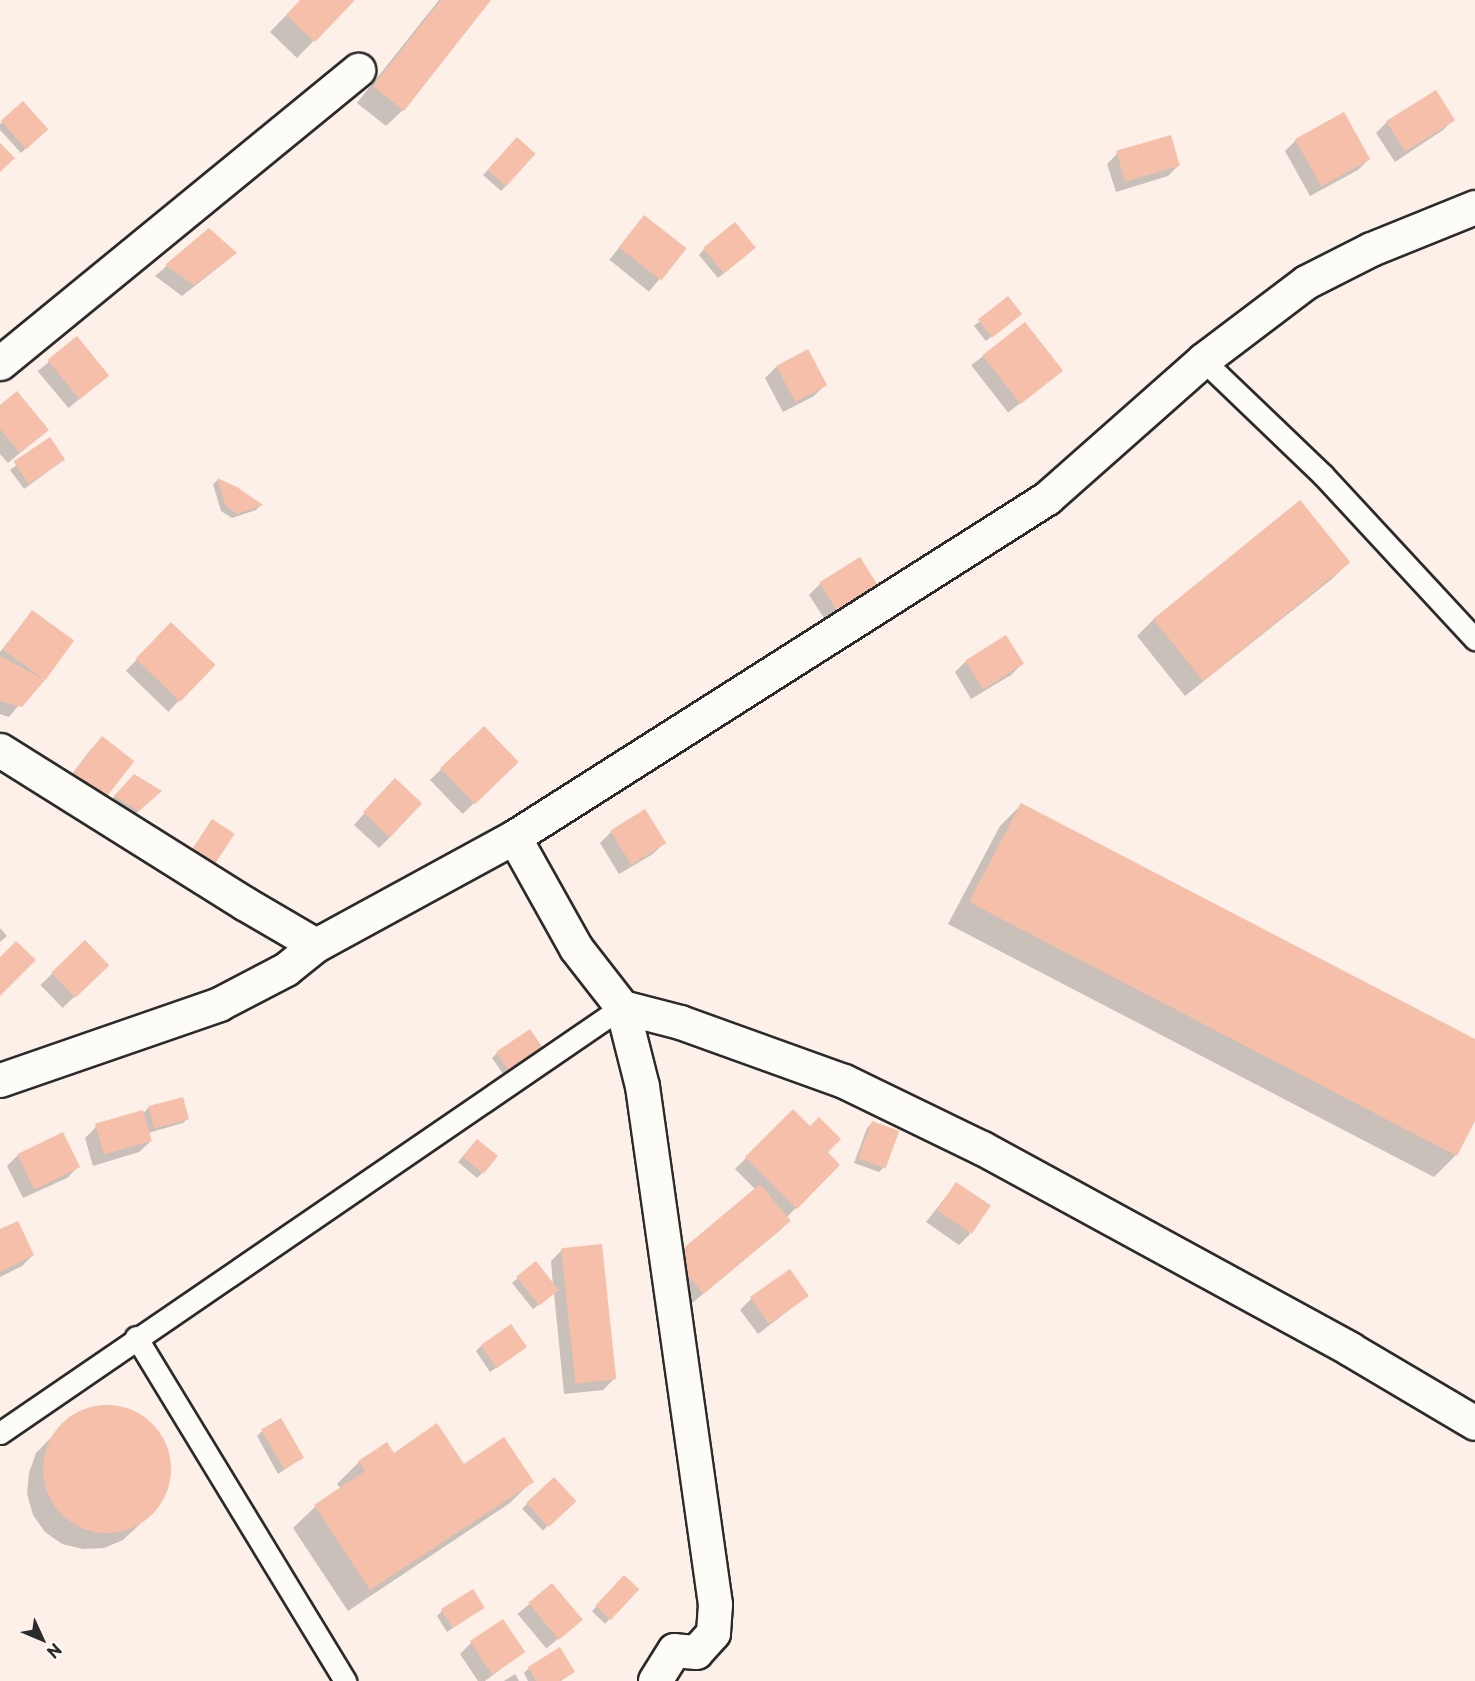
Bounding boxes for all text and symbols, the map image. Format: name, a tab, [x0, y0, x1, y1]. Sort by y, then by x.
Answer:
north arrow	[12, 1609, 72, 1669]
text: N	[42, 1639, 68, 1664]

